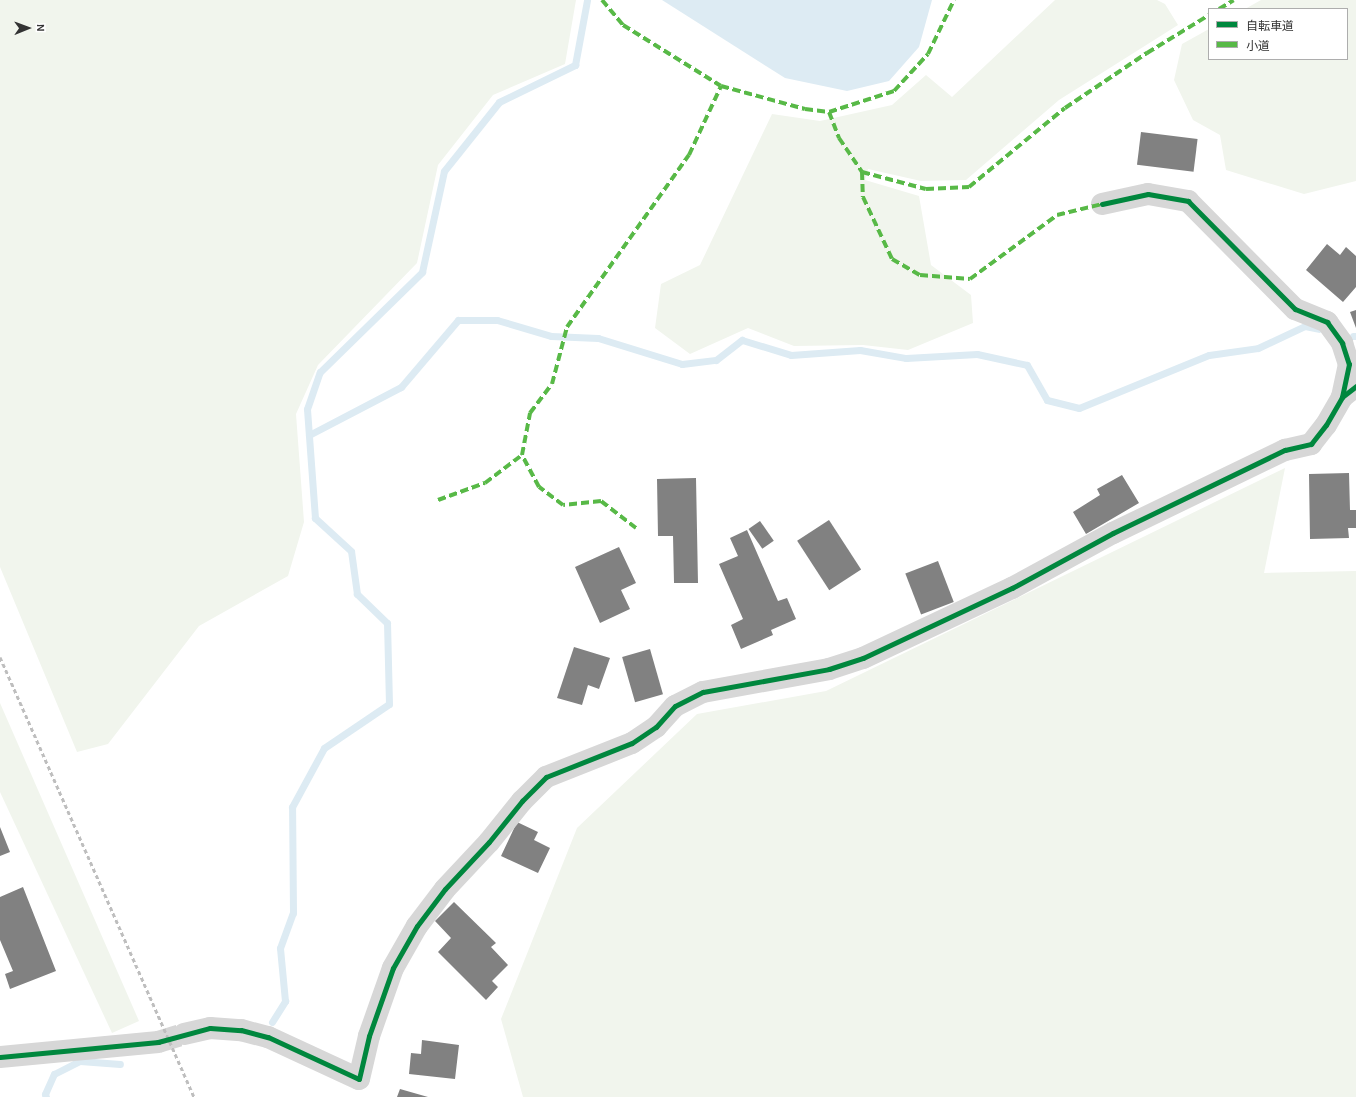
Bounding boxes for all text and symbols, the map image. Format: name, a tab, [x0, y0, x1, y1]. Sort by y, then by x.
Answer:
north arrow	[8, 8, 48, 48]
legend	[1208, 8, 1348, 60]
text: 自転車道	[1246, 20, 1294, 32]
text: N	[35, 24, 46, 32]
text: 小道	[1246, 40, 1270, 52]

